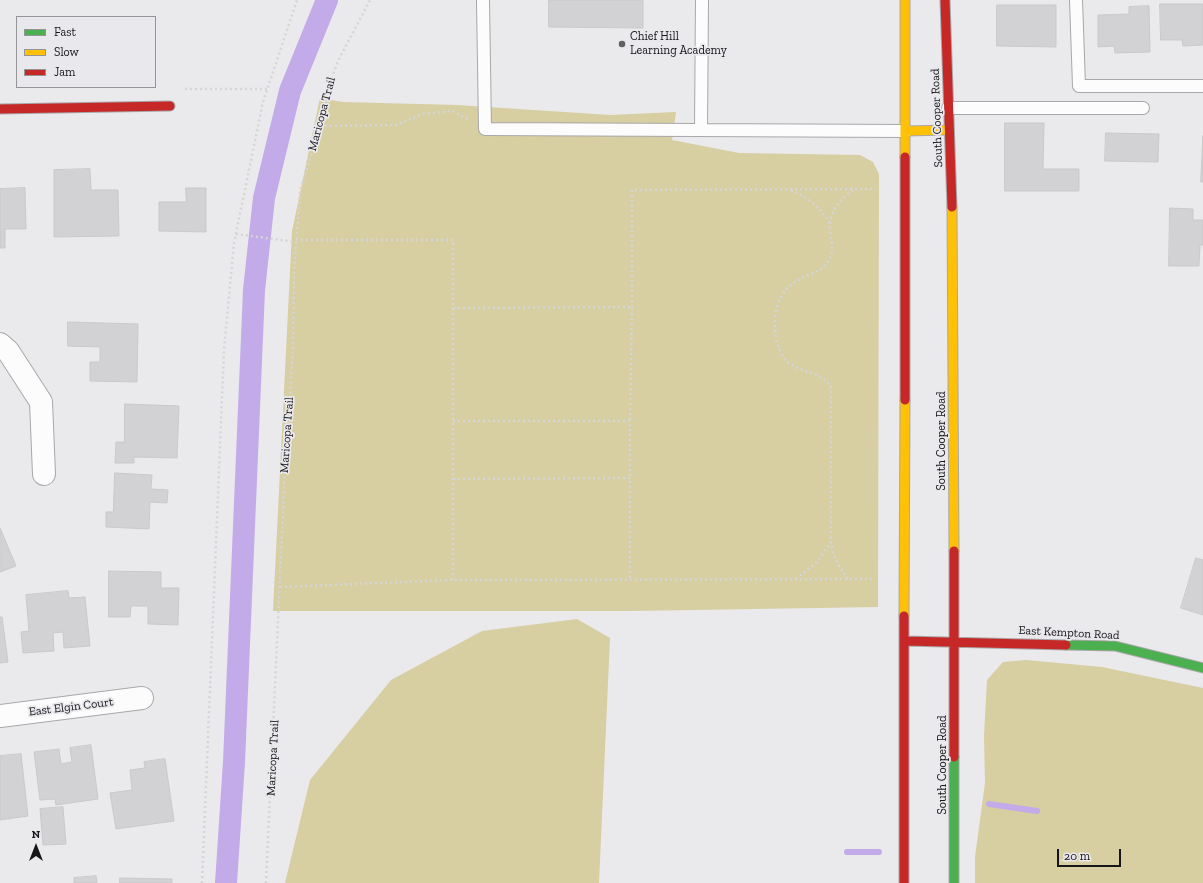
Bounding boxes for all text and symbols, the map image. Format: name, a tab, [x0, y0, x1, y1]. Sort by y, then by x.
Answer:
legend	[16, 16, 156, 88]
text: Fast	[54, 25, 76, 39]
place label: Chief Hill Learning Academy	[630, 30, 727, 58]
marker: Chief Hill Learning Academy	[617, 39, 627, 49]
text: Slow	[54, 45, 79, 59]
text: Jam	[54, 65, 75, 79]
street label: South Cooper Road	[928, 68, 946, 168]
street label: Maricopa Trail	[305, 75, 339, 153]
street label: South Cooper Road	[935, 391, 949, 491]
street label: Maricopa Trail	[277, 397, 297, 473]
street label: East Kempton Road	[1018, 623, 1120, 643]
street label: East Elgin Court	[28, 695, 114, 719]
street label: South Cooper Road	[936, 715, 950, 815]
street label: Maricopa Trail	[264, 720, 282, 796]
north arrow	[16, 827, 56, 867]
text: N	[32, 828, 40, 841]
scale bar	[1059, 841, 1123, 867]
text: 20 m	[1064, 849, 1090, 863]

